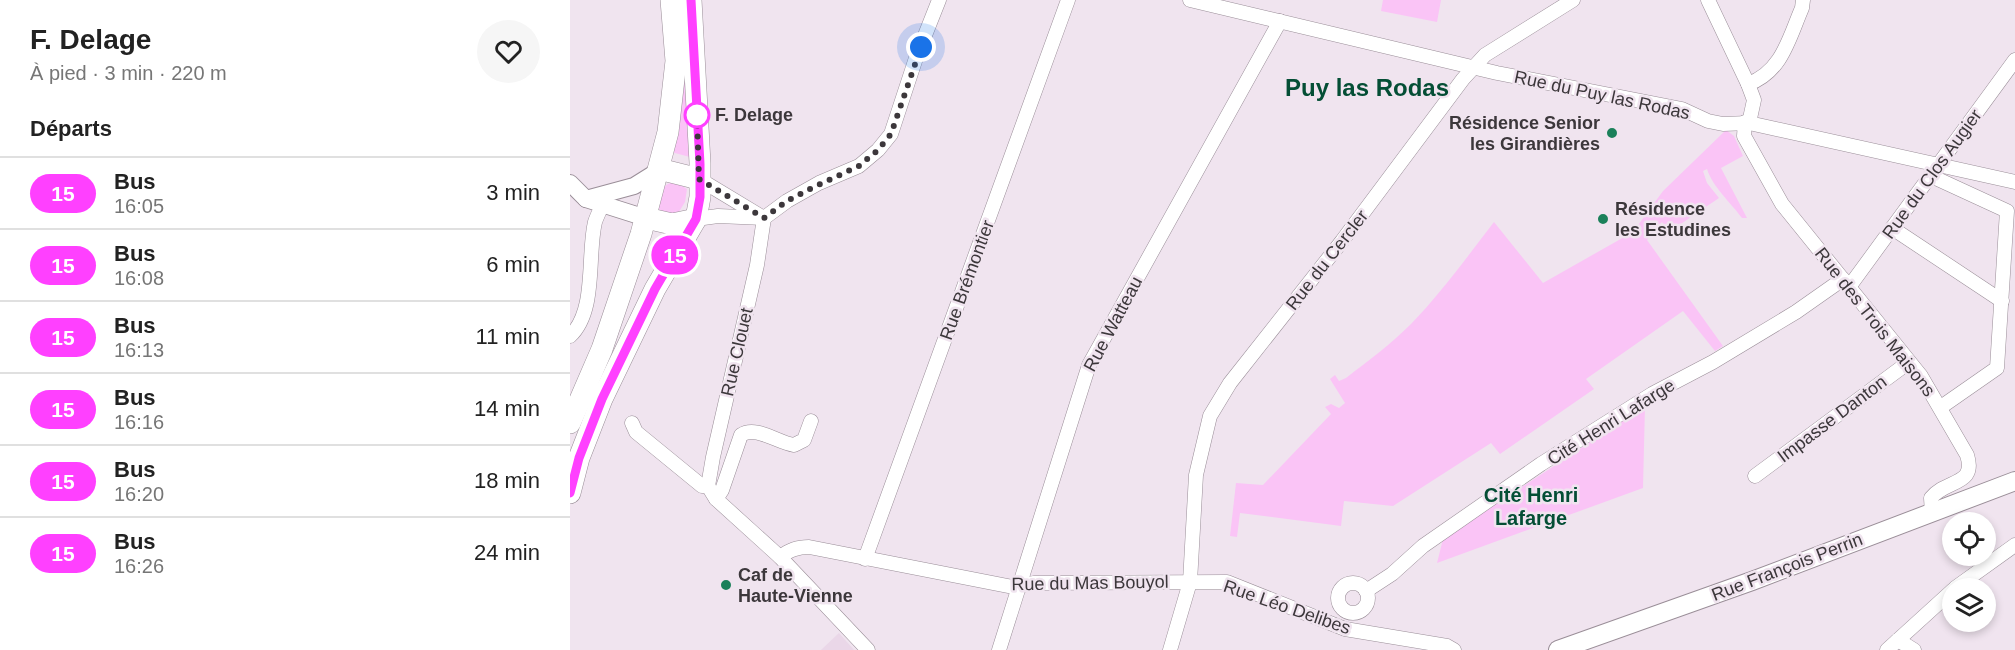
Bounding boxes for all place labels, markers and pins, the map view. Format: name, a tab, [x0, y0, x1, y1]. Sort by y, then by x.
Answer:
marker: F. Delage	[684, 102, 710, 128]
place label: F. Delage	[715, 105, 793, 125]
place label: Résidence Senior les Girandières	[1449, 113, 1600, 154]
marker: Résidence Senior les Girandières	[1605, 126, 1619, 140]
place label: Résidence les Estudines	[1615, 199, 1731, 240]
marker: Résidence les Estudines	[1596, 212, 1610, 226]
place label: Caf de Haute-Vienne	[738, 565, 853, 606]
marker: Caf de Haute-Vienne	[719, 578, 733, 592]

